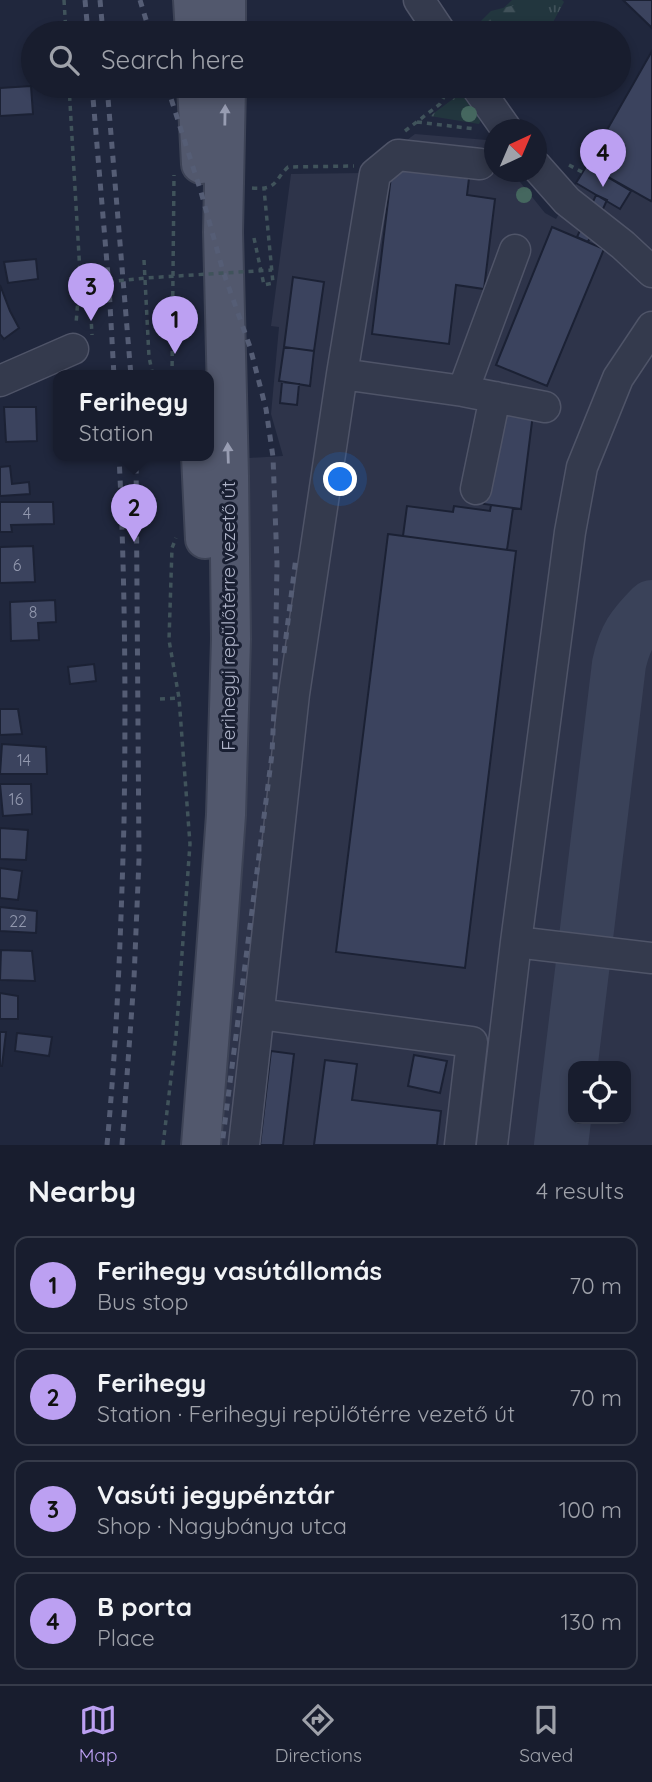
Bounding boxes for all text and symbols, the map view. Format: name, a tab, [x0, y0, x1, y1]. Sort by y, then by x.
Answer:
search box	[21, 21, 631, 98]
icon: search	[45, 41, 83, 79]
text: Search here	[101, 43, 245, 76]
one-way arrow	[220, 104, 231, 126]
north arrow	[484, 119, 547, 182]
pin: 4	[580, 129, 626, 187]
pin: 3	[68, 263, 114, 321]
pin: 1	[152, 296, 198, 354]
popup	[53, 370, 214, 461]
text: Ferihegy	[79, 385, 188, 418]
text: Station	[79, 418, 153, 447]
one-way arrow	[223, 442, 234, 464]
your location	[323, 462, 357, 496]
street label: Ferihegyi repülőtérre vezető út	[216, 481, 240, 751]
pin: 2	[111, 484, 157, 542]
house number: 4	[23, 503, 31, 523]
house number: 6	[13, 555, 22, 575]
house number: 8	[29, 602, 37, 622]
house number: 14	[17, 750, 31, 770]
house number: 16	[9, 789, 24, 809]
house number: 22	[9, 911, 27, 931]
map controls	[568, 1061, 631, 1124]
button: locate	[568, 1061, 631, 1124]
text: Nearby	[28, 1172, 136, 1210]
text: 4 results	[536, 1176, 624, 1205]
text: Ferihegy vasútállomás	[97, 1254, 382, 1287]
text: 1	[49, 1271, 57, 1300]
text: 70 m	[569, 1271, 622, 1300]
text: Bus stop	[97, 1287, 188, 1316]
text: Ferihegy	[97, 1366, 206, 1399]
text: 2	[46, 1383, 60, 1412]
text: 70 m	[569, 1383, 622, 1412]
text: Station · Ferihegyi repülőtérre vezető út	[97, 1399, 515, 1428]
text: Vasúti jegypénztár	[97, 1478, 335, 1511]
text: 3	[47, 1495, 59, 1524]
text: 100 m	[559, 1495, 622, 1524]
text: Shop · Nagybánya utca	[97, 1511, 347, 1540]
text: B porta	[97, 1590, 192, 1623]
text: 4	[46, 1607, 60, 1636]
text: 130 m	[560, 1607, 622, 1636]
text: Place	[97, 1623, 155, 1652]
tab: Map	[79, 1701, 117, 1767]
tab: Directions	[275, 1701, 362, 1767]
tab: Saved	[519, 1701, 573, 1767]

